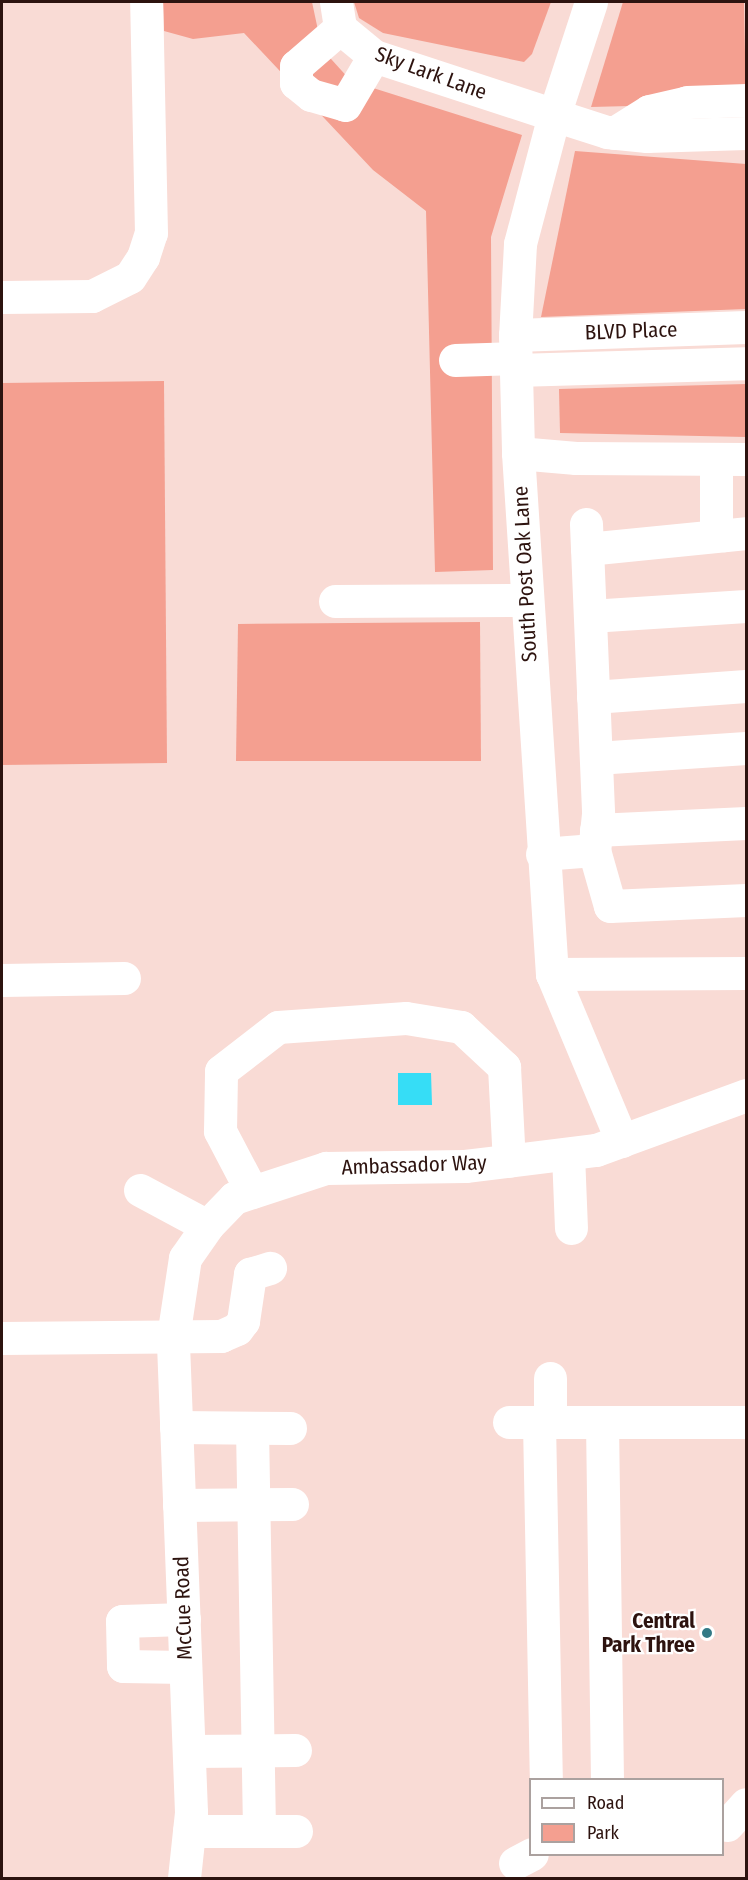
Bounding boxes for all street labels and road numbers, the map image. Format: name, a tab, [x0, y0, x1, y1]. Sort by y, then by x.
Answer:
street label: Sky Lark Lane	[372, 41, 490, 105]
street label: BLVD Place	[584, 317, 678, 345]
street label: South Post Oak Lane	[508, 485, 542, 663]
street label: Ambassador Way	[341, 1150, 487, 1180]
street label: McCue Road	[169, 1556, 197, 1660]

